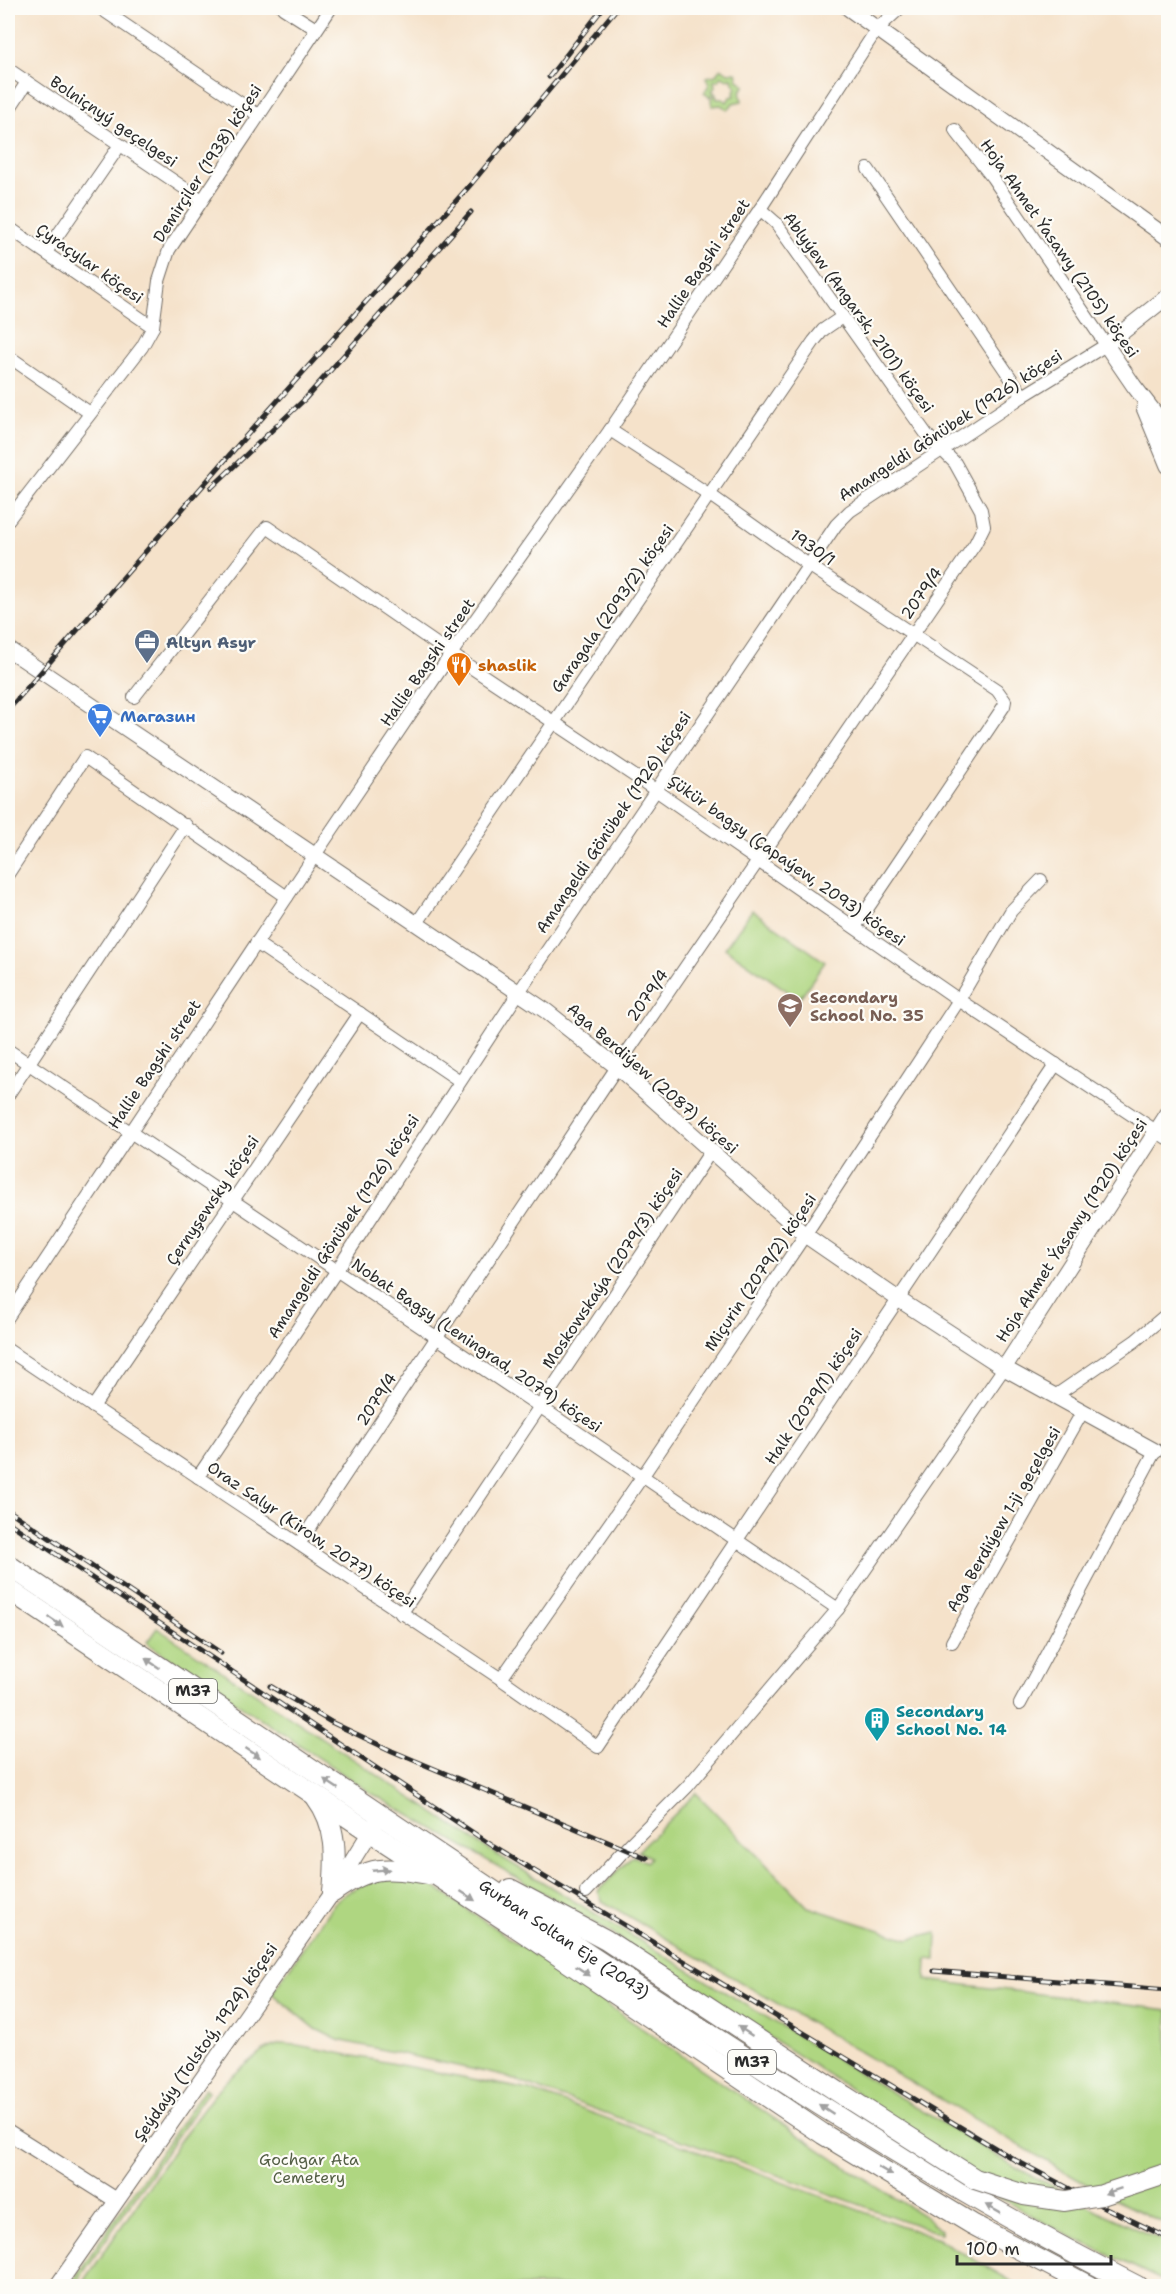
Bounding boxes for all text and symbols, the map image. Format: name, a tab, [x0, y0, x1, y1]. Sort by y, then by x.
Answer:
street label: Bolniçnyý geçelgesi	[46, 71, 182, 172]
street label: Demirçiler (1938) köçesi	[148, 80, 266, 246]
street label: Hoja Ahmet Ýasawy (2105) köçesi	[976, 135, 1143, 362]
street label: Hallie Bagshi street	[652, 195, 755, 332]
street label: Ablyýew (Angarsk, 2101) köçesi	[779, 208, 939, 417]
street label: Çyraçylar köçesi	[32, 219, 147, 308]
street label: Amangeldi Gönübek (1926) köçesi	[834, 345, 1066, 506]
street label: Garagala (2093/2) köçesi	[546, 520, 679, 697]
street label: 1930/1	[786, 524, 839, 570]
street label: 2079/4	[896, 563, 947, 623]
street label: Hallie Bagshi street	[375, 594, 480, 730]
office icon: Altyn Asyr	[132, 627, 162, 665]
place label: Altyn Asyr	[166, 632, 256, 653]
restaurant icon: shaslik	[444, 650, 474, 688]
place label: shaslik	[478, 655, 537, 676]
supermarket icon: Магазин	[85, 701, 115, 739]
place label: Магазин	[120, 706, 196, 727]
street label: Amangeldi Gönübek (1926) köçesi	[531, 707, 696, 937]
street label: Şükür bagşy (Çapaýew, 2093) köçesi	[664, 770, 909, 951]
street label: 2079/4	[622, 965, 673, 1025]
place label: Secondary School No. 35	[810, 987, 924, 1026]
school or university icon: Secondary School No. 35	[775, 991, 805, 1029]
street label: Hallie Bagshi street	[103, 996, 206, 1133]
street label: Aga Berdiýew (2087) köçesi	[563, 998, 743, 1158]
street label: Amangeldi Gönübek (1926) köçesi	[263, 1110, 424, 1342]
street label: Hoja Ahmet Ýasawy (1920) köçesi	[991, 1114, 1152, 1346]
street label: Çernyşewsky köçesi	[161, 1131, 264, 1269]
street label: Moskowskaýa (2079/3) köçesi	[537, 1164, 687, 1373]
street label: Miçurin (2079/2) köçesi	[700, 1189, 821, 1355]
street label: Nobat Bagşy (Leningrad, 2079) köçesi	[348, 1254, 606, 1437]
street label: Halk (2079/1) köçesi	[760, 1324, 867, 1468]
street label: 2079/4	[352, 1369, 401, 1430]
street label: Aga Berdiýew 1-ji geçelgesi	[942, 1423, 1065, 1616]
street label: Oraz Salyr (Kirow, 2077) köçesi	[203, 1456, 420, 1612]
one-way arrow	[48, 1616, 64, 1627]
one-way arrow	[145, 1657, 161, 1669]
road number: M37	[169, 1679, 217, 1703]
place label: Secondary School No. 14	[896, 1701, 1007, 1740]
building icon: Secondary School No. 14	[862, 1705, 892, 1743]
one-way arrow	[245, 1747, 261, 1759]
one-way arrow	[323, 1779, 339, 1790]
one-way arrow	[372, 1865, 391, 1875]
street label: Gurban Soltan Eje (2043)	[475, 1875, 653, 2003]
one-way arrow	[460, 1890, 476, 1901]
street label: Şeýdaýy (Tolstoý, 1924) köçesi	[129, 1939, 282, 2146]
one-way arrow	[574, 1965, 590, 1977]
one-way arrow	[737, 2026, 753, 2037]
road number: M37	[728, 2050, 776, 2074]
one-way arrow	[818, 2104, 834, 2115]
park label: Gochgar Ata Cemetery	[259, 2149, 359, 2188]
one-way arrow	[877, 2166, 893, 2177]
one-way arrow	[1104, 2187, 1122, 2197]
one-way arrow	[984, 2204, 1001, 2214]
scale bar	[957, 2228, 1112, 2266]
text: 100 m	[966, 2237, 1020, 2261]

